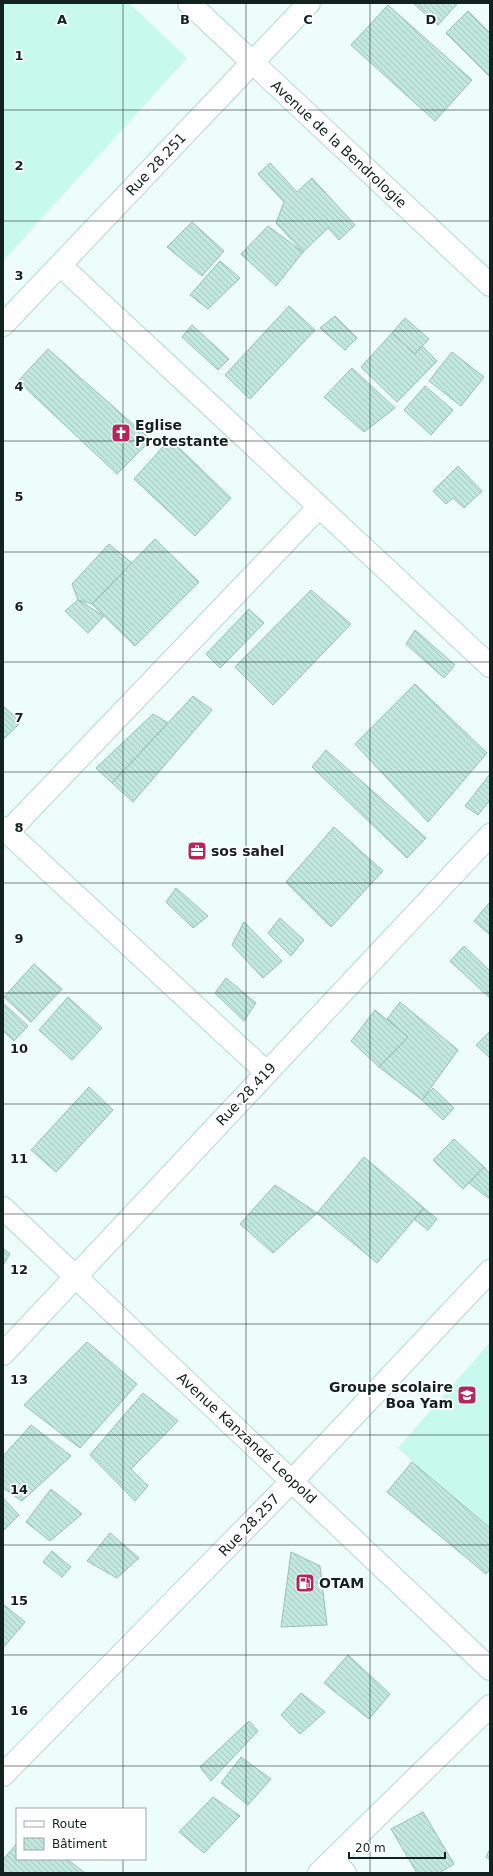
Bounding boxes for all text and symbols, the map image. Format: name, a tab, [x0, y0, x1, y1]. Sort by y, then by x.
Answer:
text: A	[57, 12, 67, 27]
text: B	[180, 12, 190, 27]
text: C	[303, 12, 313, 27]
text: D	[426, 12, 437, 27]
text: 1	[14, 48, 24, 63]
street label: Avenue de la Bendrologie	[268, 77, 410, 211]
street label: Rue 28.251	[123, 129, 189, 199]
text: 2	[14, 158, 24, 173]
text: 3	[14, 268, 24, 283]
text: 4	[14, 379, 24, 394]
place label: Eglise Protestante	[135, 417, 229, 449]
church icon: Eglise Protestante	[110, 422, 132, 444]
text: 5	[14, 489, 24, 504]
text: 6	[14, 599, 24, 614]
text: 7	[14, 710, 24, 725]
text: 8	[14, 820, 24, 835]
office icon: sos sahel	[186, 840, 208, 862]
place label: sos sahel	[211, 843, 284, 859]
text: 9	[14, 931, 24, 946]
text: 10	[10, 1041, 28, 1056]
street label: Rue 28.419	[213, 1059, 279, 1129]
text: 11	[10, 1151, 28, 1166]
text: 12	[10, 1262, 28, 1277]
street label: Avenue Kanzandé Leopold	[174, 1369, 320, 1507]
text: 13	[10, 1372, 28, 1387]
place label: Groupe scolaire Boa Yam	[329, 1379, 453, 1411]
school or university icon: Groupe scolaire Boa Yam	[456, 1384, 478, 1406]
text: 14	[10, 1482, 28, 1497]
street label: Rue 28.257	[215, 1491, 283, 1559]
fuel station icon: OTAM	[294, 1572, 316, 1594]
place label: OTAM	[319, 1575, 364, 1591]
text: 15	[10, 1593, 28, 1608]
text: 16	[10, 1703, 28, 1718]
legend	[16, 1808, 146, 1860]
text: Route	[52, 1817, 87, 1831]
scale bar	[349, 1834, 445, 1860]
text: Bâtiment	[52, 1837, 107, 1851]
text: 20 m	[355, 1841, 386, 1855]

